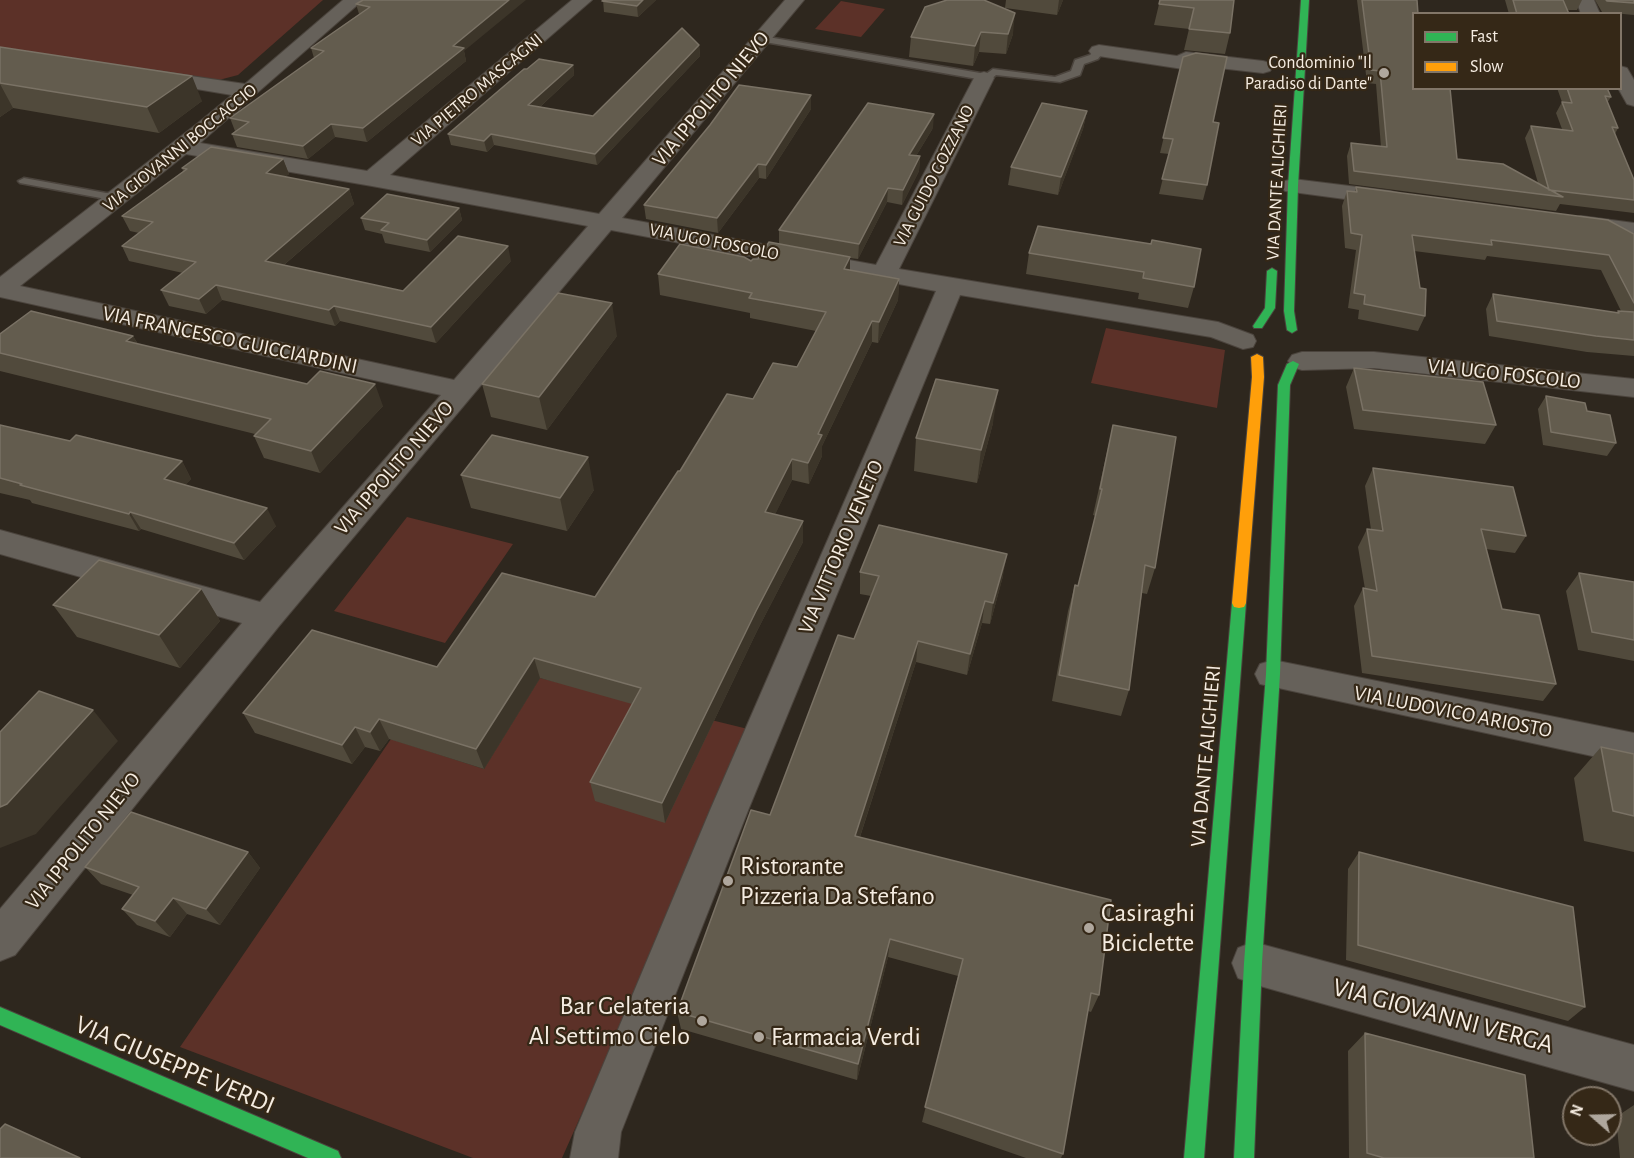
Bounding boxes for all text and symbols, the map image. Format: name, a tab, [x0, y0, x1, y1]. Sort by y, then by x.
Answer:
legend	[1412, 12, 1622, 90]
street label: VIA IPPOLITO NIEVO	[647, 26, 775, 172]
text: Fast	[1470, 28, 1498, 46]
street label: VIA PIETRO MASCAGNI	[407, 29, 547, 151]
place label: Condominio "Il Paradiso di Dante"	[1245, 52, 1372, 94]
text: Slow	[1470, 58, 1503, 76]
marker: Condominio "Il Paradiso di Dante"	[1377, 66, 1391, 80]
street label: VIA GIOVANNI BOCCACCIO	[99, 79, 261, 217]
street label: VIA GUIDO GOZZANO	[889, 101, 979, 251]
street label: VIA DANTE ALIGHIERI	[1262, 103, 1292, 261]
street label: VIA UGO FOSCOLO	[647, 219, 781, 265]
street label: VIA FRANCESCO GUICCIARDINI	[100, 301, 360, 379]
street label: VIA UGO FOSCOLO	[1426, 353, 1582, 395]
street label: VIA IPPOLITO NIEVO	[329, 396, 459, 540]
street label: VIA VITTORIO VENETO	[793, 456, 889, 638]
street label: VIA DANTE ALIGHIERI	[1185, 664, 1227, 848]
street label: VIA LUDOVICO ARIOSTO	[1352, 680, 1554, 744]
street label: VIA IPPOLITO NIEVO	[20, 767, 146, 915]
place label: Ristorante Pizzeria Da Stefano	[740, 850, 935, 912]
marker: Ristorante Pizzeria Da Stefano	[721, 874, 735, 888]
place label: Casiraghi Biciclette	[1101, 897, 1195, 958]
marker: Casiraghi Biciclette	[1082, 921, 1096, 935]
street label: VIA GIOVANNI VERGA	[1329, 972, 1557, 1060]
place label: Bar Gelateria Al Settimo Cielo	[529, 990, 690, 1052]
street label: VIA GIUSEPPE VERDI	[70, 1009, 280, 1121]
marker: Bar Gelateria Al Settimo Cielo	[695, 1014, 709, 1028]
place label: Farmacia Verdi	[771, 1021, 921, 1053]
marker: Farmacia Verdi	[752, 1030, 766, 1044]
north arrow	[1562, 1086, 1622, 1146]
text: N	[1568, 1103, 1586, 1118]

